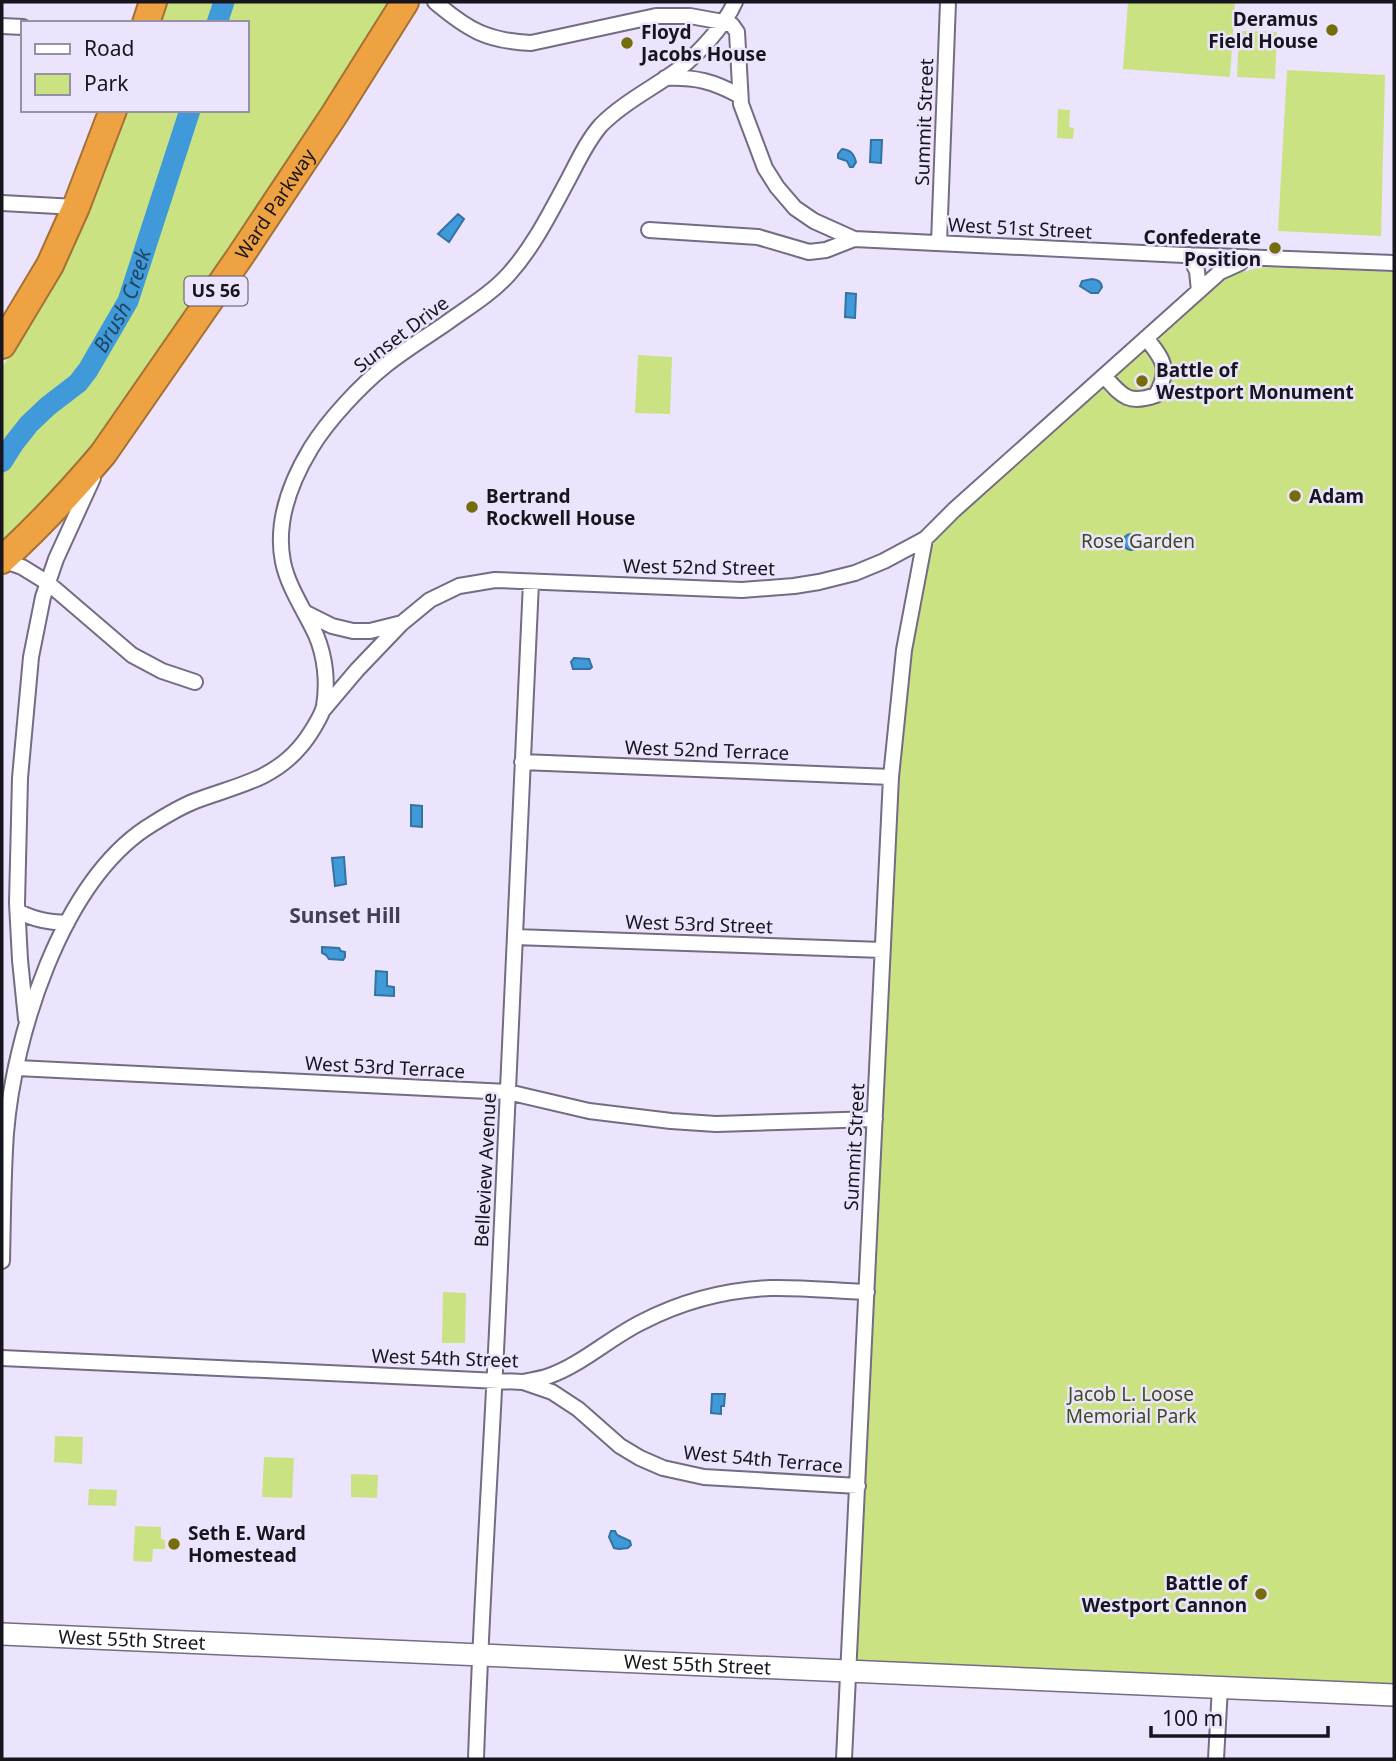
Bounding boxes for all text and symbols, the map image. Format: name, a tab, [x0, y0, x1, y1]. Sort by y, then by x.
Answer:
place label: Deramus Field House	[1208, 6, 1318, 54]
place label: Floyd Jacobs House	[639, 19, 766, 67]
legend	[21, 21, 248, 112]
marker: Deramus Field House	[1324, 22, 1340, 38]
text: Road	[84, 34, 134, 62]
marker: Floyd Jacobs House	[619, 35, 635, 51]
street label: Summit Street	[909, 58, 939, 186]
text: Park	[84, 69, 129, 97]
street label: Ward Parkway	[229, 143, 321, 264]
street label: West 51st Street	[947, 211, 1093, 245]
place label: Confederate Position	[1143, 224, 1261, 272]
marker: Confederate Position	[1267, 240, 1283, 256]
water label: Brush Creek	[86, 244, 158, 357]
road number: US 56	[184, 276, 248, 306]
street label: Sunset Drive	[348, 290, 454, 378]
place label: Battle of Westport Monument	[1156, 357, 1354, 405]
marker: Battle of Westport Monument	[1134, 373, 1150, 389]
place label: Bertrand Rockwell House	[486, 483, 635, 531]
place label: Adam	[1309, 483, 1364, 509]
marker: Adam	[1287, 488, 1303, 504]
marker: Bertrand Rockwell House	[464, 499, 480, 515]
park label: Rose Garden	[1081, 528, 1195, 554]
street label: West 52nd Street	[623, 553, 775, 581]
street label: West 52nd Terrace	[624, 734, 790, 766]
district label: Sunset Hill	[289, 901, 401, 929]
street label: West 53rd Street	[625, 908, 773, 940]
street label: West 53rd Terrace	[304, 1050, 466, 1084]
street label: Summit Street	[838, 1083, 870, 1211]
street label: Belleview Avenue	[468, 1092, 502, 1248]
street label: West 54th Street	[371, 1342, 519, 1374]
park label: Jacob L. Loose Memorial Park	[1066, 1381, 1196, 1429]
street label: West 54th Terrace	[682, 1439, 844, 1479]
place label: Seth E. Ward Homestead	[188, 1520, 306, 1568]
marker: Seth E. Ward Homestead	[166, 1536, 182, 1552]
place label: Battle of Westport Cannon	[1082, 1570, 1249, 1618]
marker: Battle of Westport Cannon	[1253, 1586, 1269, 1602]
street label: West 55th Street	[58, 1623, 206, 1656]
street label: West 55th Street	[623, 1648, 772, 1681]
scale bar	[1151, 1694, 1328, 1738]
text: 100 m	[1162, 1704, 1223, 1732]

